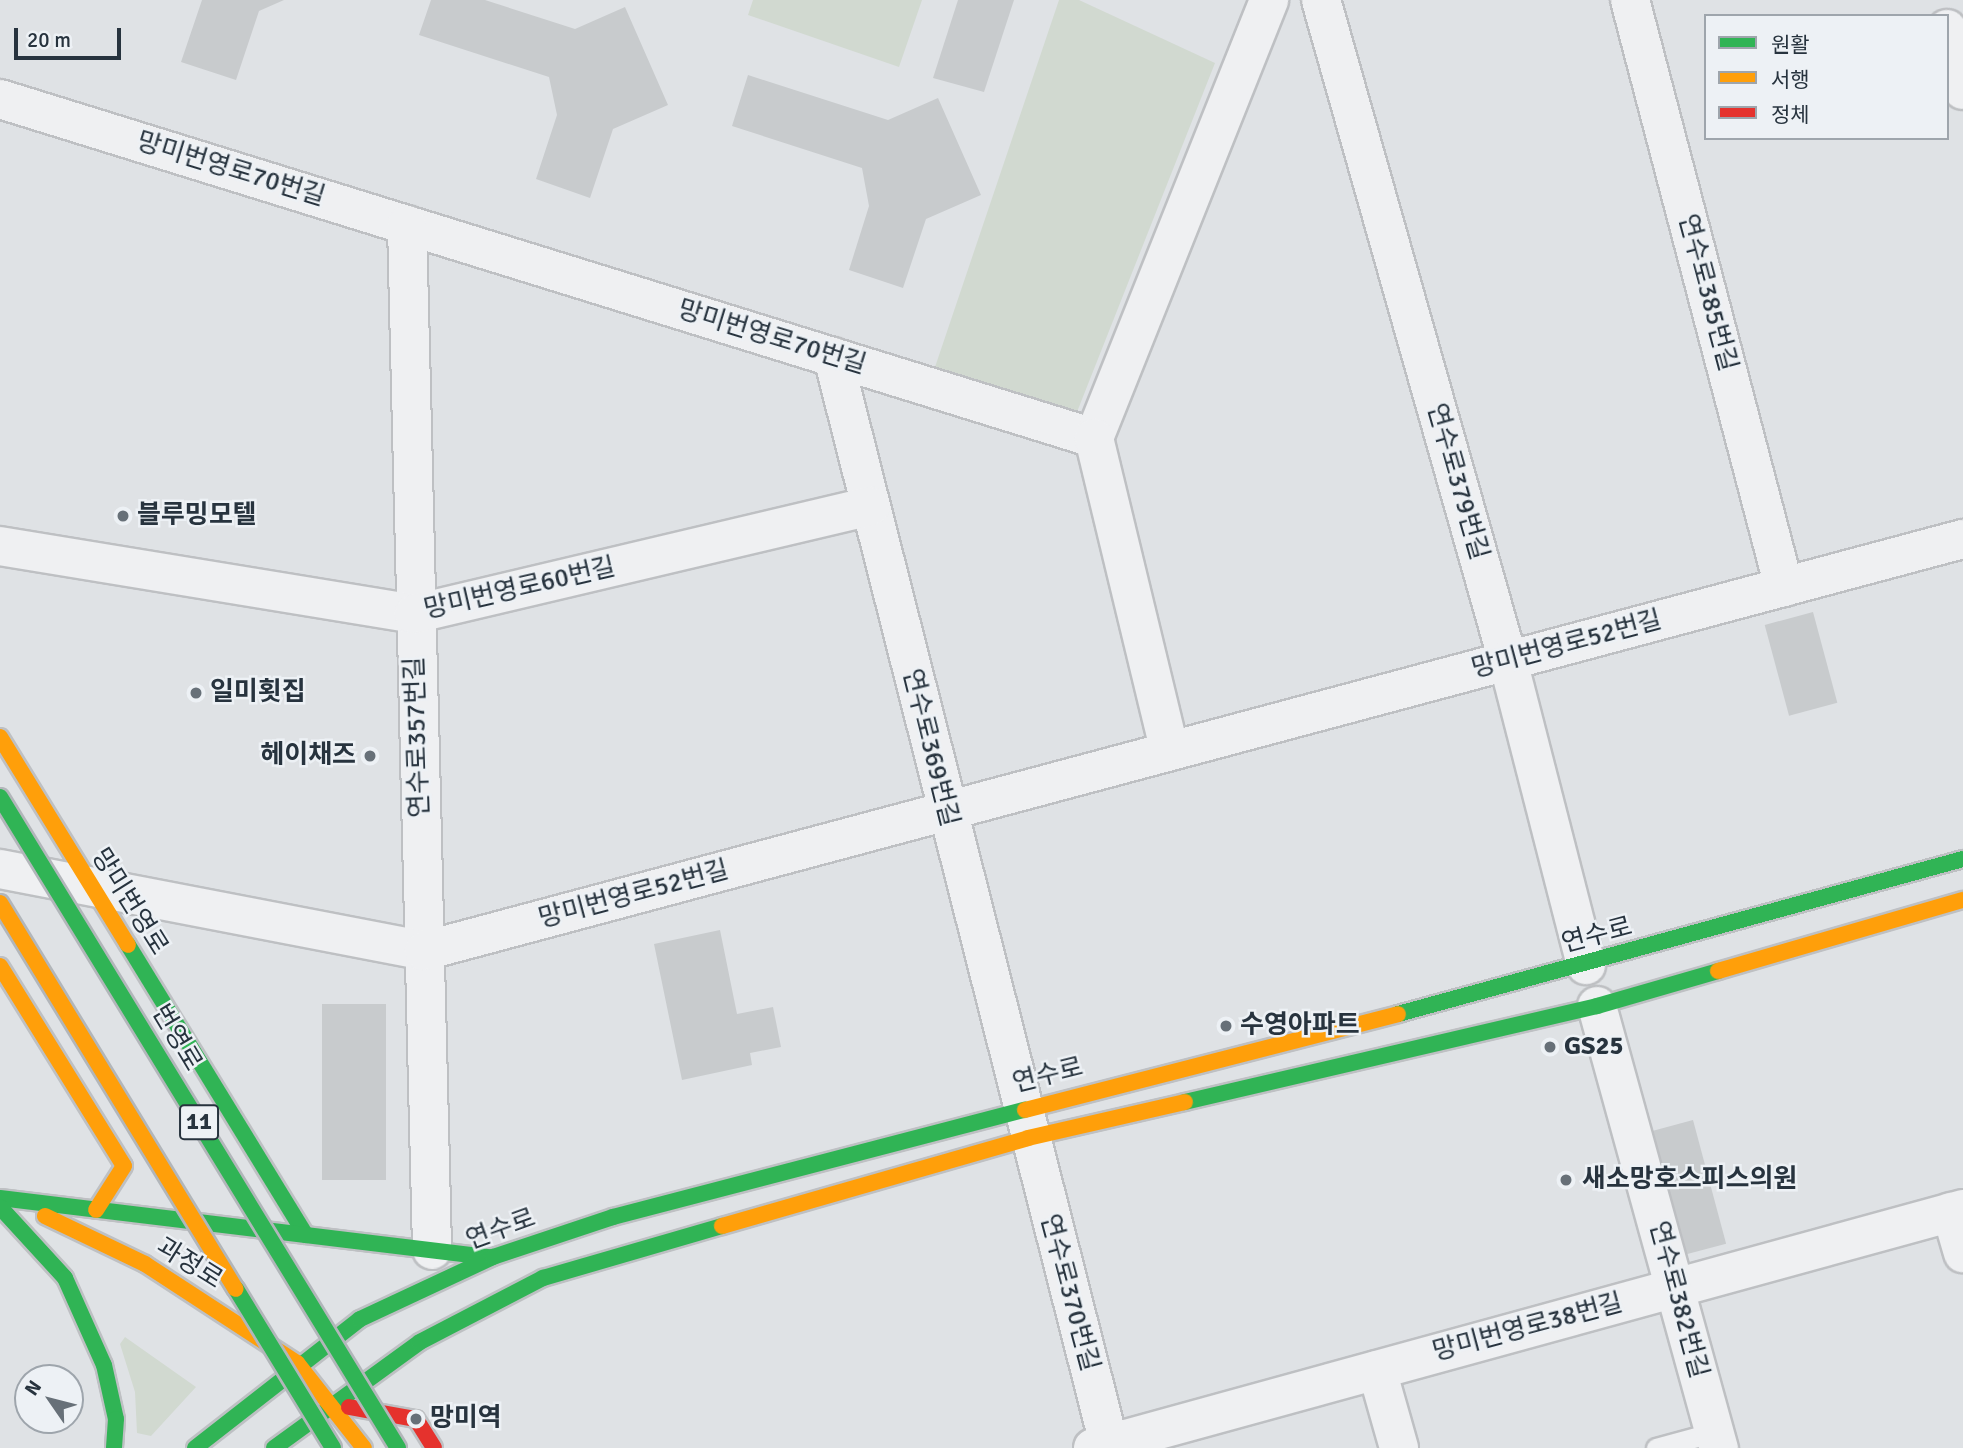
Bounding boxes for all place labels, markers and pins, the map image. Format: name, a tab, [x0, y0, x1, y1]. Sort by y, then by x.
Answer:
place label: 블루밍모텔	[137, 500, 257, 532]
marker: 블루밍모텔	[115, 508, 131, 524]
place label: 일미횟집	[210, 677, 306, 709]
marker: 일미횟집	[188, 685, 204, 701]
place label: 헤이채즈	[260, 740, 356, 772]
marker: 헤이채즈	[362, 748, 378, 764]
place label: 수영아파트	[1240, 1010, 1360, 1042]
marker: 수영아파트	[1218, 1018, 1234, 1034]
place label: GS25	[1564, 1031, 1624, 1063]
marker: GS25	[1542, 1039, 1558, 1055]
place label: 새소망호스피스의원	[1582, 1164, 1797, 1196]
marker: 새소망호스피스의원	[1556, 1170, 1576, 1190]
place label: 망미역	[430, 1403, 502, 1435]
marker: 망미역	[408, 1411, 424, 1427]

